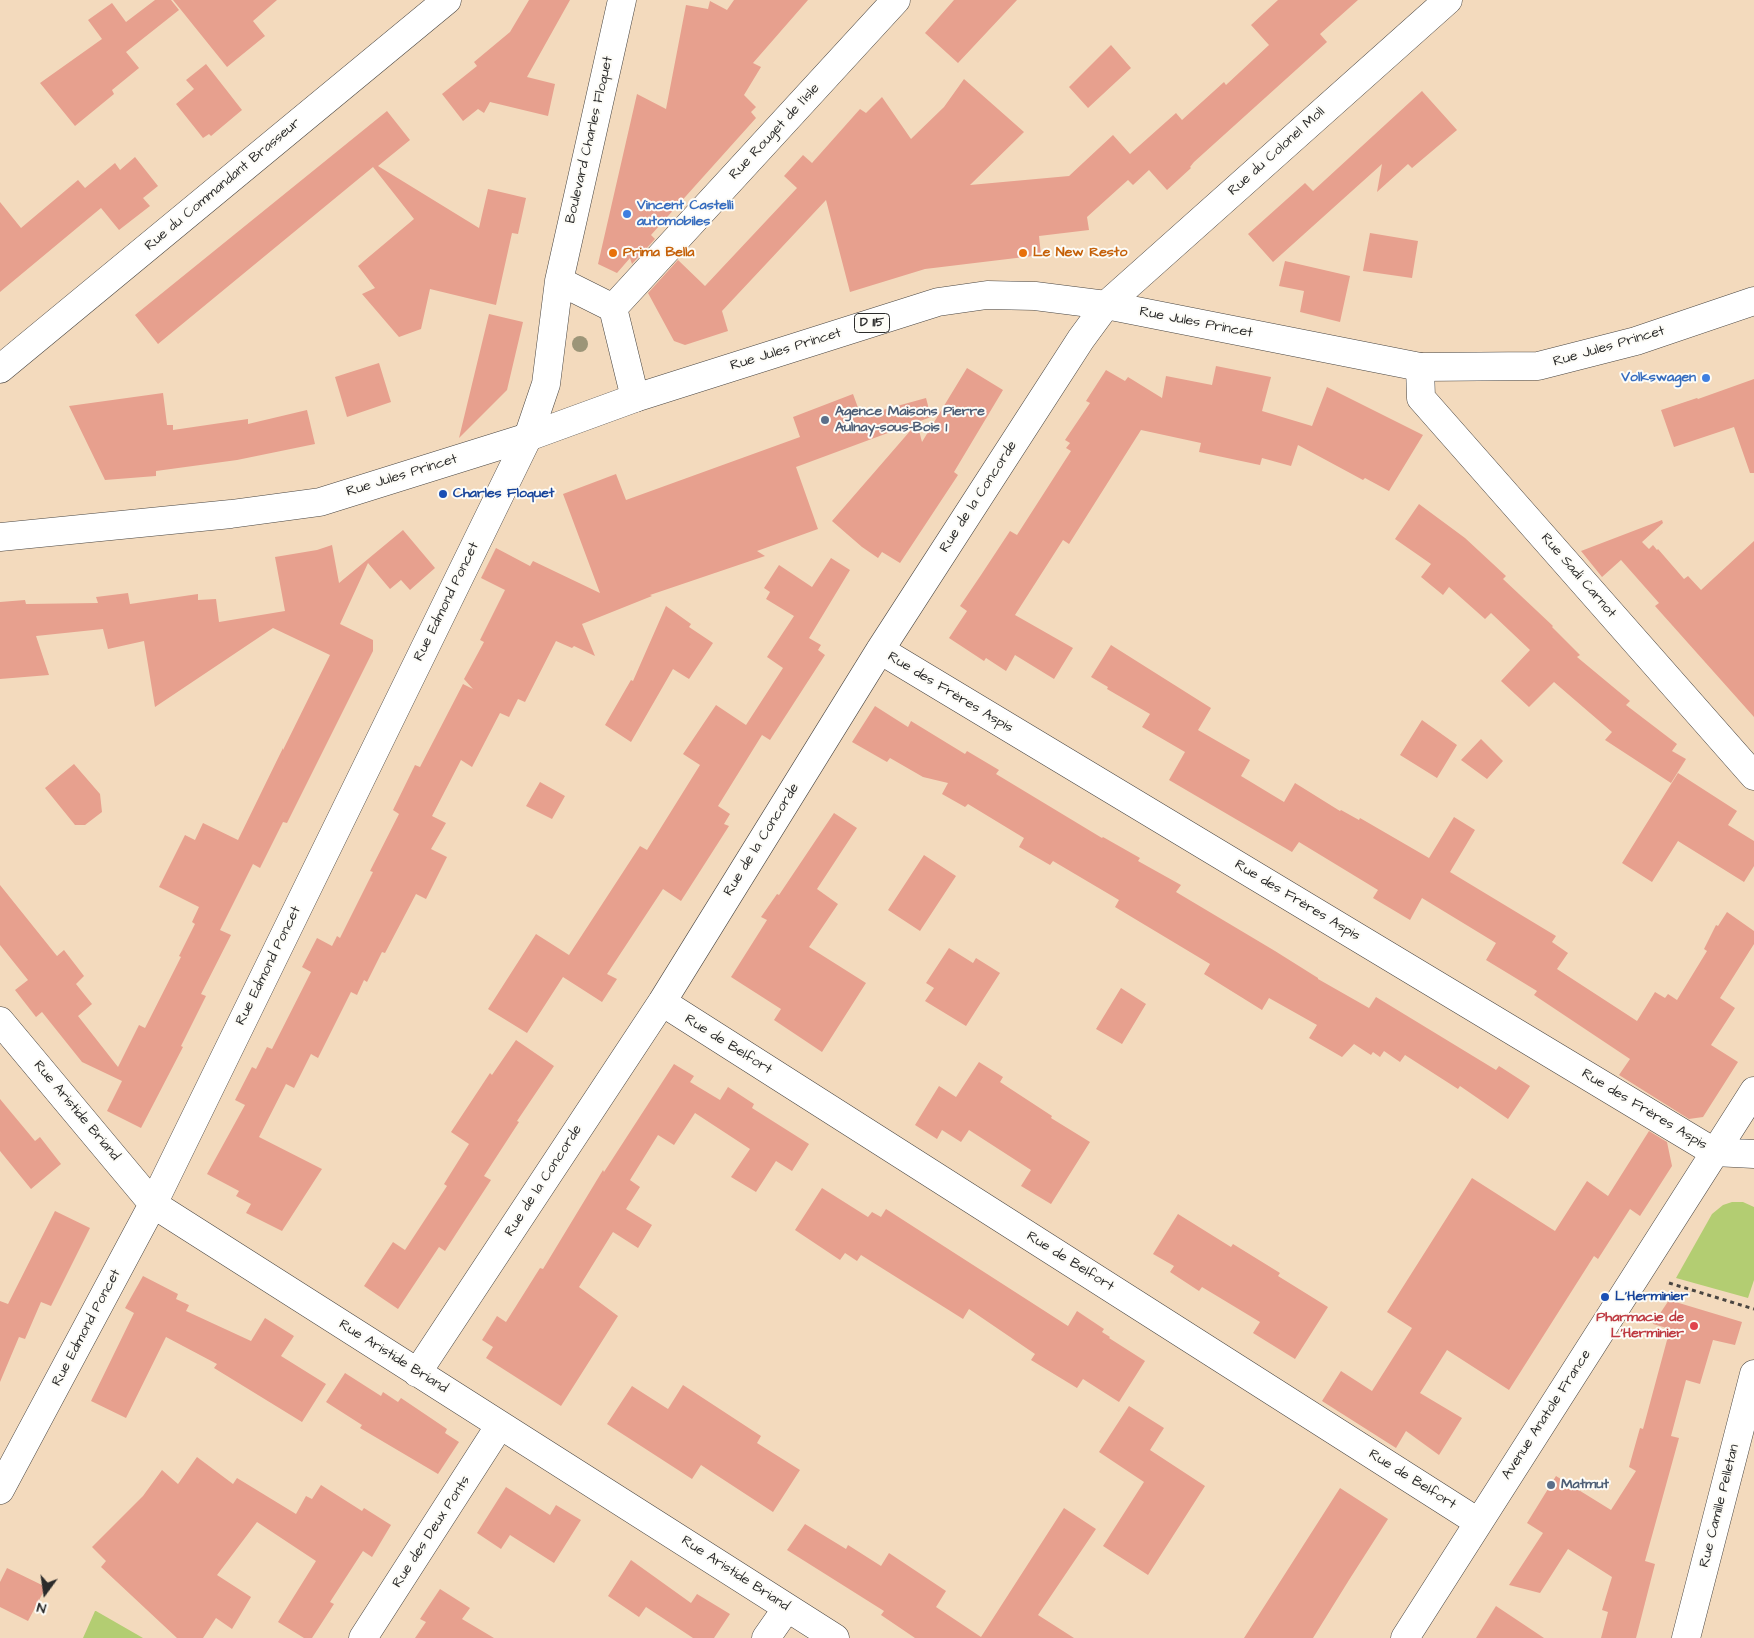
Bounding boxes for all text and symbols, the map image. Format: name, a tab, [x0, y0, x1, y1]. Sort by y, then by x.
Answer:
street label: Boulevard Charles Floquet	[563, 55, 617, 225]
street label: Rue Rouget de l'Isle	[726, 81, 824, 183]
street label: Rue du Colonel Moll	[1225, 104, 1329, 200]
street label: Rue du Commandant Brasseur	[142, 115, 304, 255]
place label: Vincent Castelli automobiles	[637, 198, 733, 230]
marker: Vincent Castelli automobiles	[621, 208, 633, 220]
place label: Prima Bella	[623, 245, 694, 261]
place label: Le New Resto	[1033, 245, 1127, 261]
marker: Prima Bella	[607, 247, 619, 259]
marker: Le New Resto	[1017, 247, 1029, 259]
street label: Rue Jules Princet	[1138, 304, 1254, 342]
road number: D 115	[854, 314, 890, 332]
street label: Rue Jules Princet	[1551, 323, 1667, 371]
street label: Rue Jules Princet	[729, 325, 843, 375]
place label: Volkswagen	[1621, 370, 1696, 386]
marker: Volkswagen	[1700, 372, 1712, 384]
place label: Agence Maisons Pierre Aulnay-sous-Bois 1	[835, 404, 985, 437]
marker: Agence Maisons Pierre Aulnay-sous-Bois 1	[819, 414, 831, 426]
street label: Rue de la Concorde	[937, 438, 1021, 556]
street label: Rue Jules Princet	[345, 451, 459, 501]
place label: Charles Floquet	[453, 486, 554, 502]
marker: Charles Floquet	[437, 488, 449, 500]
street label: Rue Sadi Carnot	[1537, 530, 1619, 622]
street label: Rue Edmond Poncet	[411, 540, 483, 664]
street label: Rue des Frères Aspis	[884, 649, 1016, 737]
street label: Rue de la Concorde	[721, 781, 803, 899]
street label: Rue des Frères Aspis	[1231, 857, 1363, 945]
street label: Rue Edmond Poncet	[233, 904, 305, 1028]
street label: Rue de Belfort	[681, 1011, 775, 1079]
street label: Rue Aristide Briand	[29, 1058, 123, 1164]
street label: Rue des Frères Aspis	[1578, 1066, 1710, 1154]
street label: Rue de la Concorde	[502, 1122, 586, 1240]
street label: Rue de Belfort	[1023, 1228, 1117, 1296]
street label: Rue Edmond Poncet	[49, 1267, 125, 1389]
place label: L'Herminier	[1615, 1289, 1688, 1305]
marker: L'Herminier	[1599, 1291, 1611, 1303]
place label: Pharmacie de L'Herminier	[1596, 1310, 1684, 1342]
street label: Rue Aristide Briand	[335, 1317, 451, 1397]
marker: Pharmacie de L'Herminier	[1688, 1320, 1700, 1332]
street label: Avenue Anatole France	[1499, 1347, 1595, 1483]
street label: Rue Camille Pelletan	[1697, 1443, 1743, 1569]
street label: Rue de Belfort	[1365, 1446, 1459, 1514]
street label: Rue des Deux Ponts	[390, 1473, 474, 1591]
place label: Matmut	[1561, 1477, 1609, 1493]
marker: Matmut	[1545, 1479, 1557, 1491]
street label: Rue Aristide Briand	[678, 1533, 792, 1615]
north arrow	[20, 1568, 70, 1618]
text: N	[35, 1597, 48, 1618]

